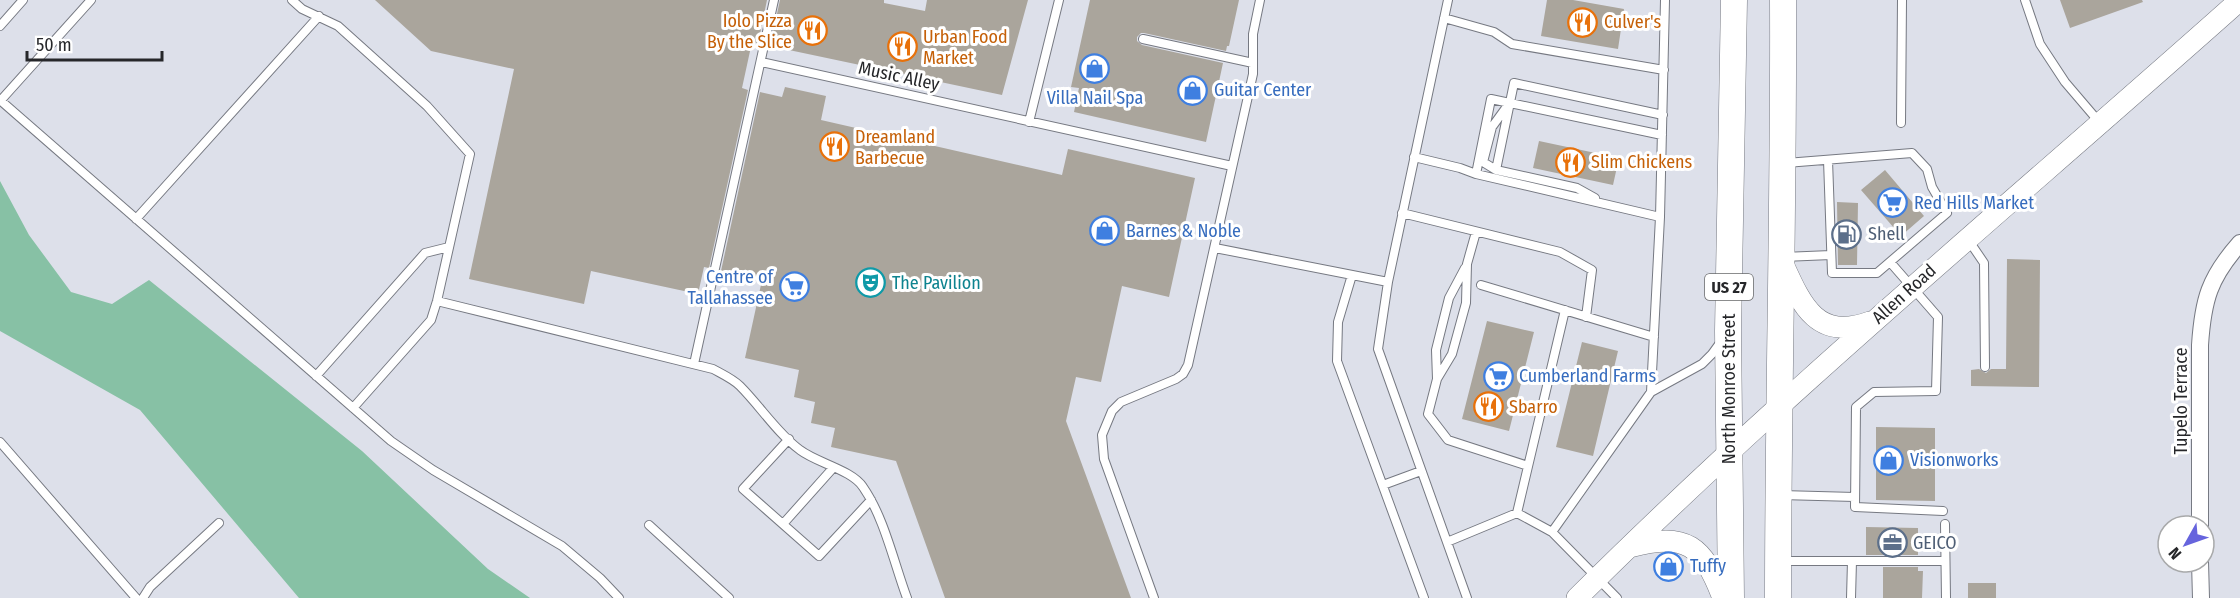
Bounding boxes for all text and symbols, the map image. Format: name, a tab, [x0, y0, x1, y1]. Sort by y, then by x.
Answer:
restaurant icon: Culver's	[1567, 6, 1599, 38]
place label: Iolo Pizza By the Slice	[707, 10, 792, 53]
place label: Culver's	[1604, 11, 1661, 33]
restaurant icon: Iolo Pizza By the Slice	[797, 15, 829, 47]
scale bar	[27, 24, 162, 62]
place label: Urban Food Market	[923, 26, 1008, 69]
restaurant icon: Urban Food Market	[886, 31, 918, 63]
text: 50 m	[36, 34, 72, 56]
shop icon: Villa Nail Spa	[1079, 53, 1111, 85]
street label: Music Alley	[857, 57, 941, 95]
shop icon: Guitar Center	[1177, 74, 1209, 106]
place label: Guitar Center	[1214, 79, 1312, 101]
place label: Villa Nail Spa	[1047, 87, 1143, 109]
place label: Dreamland Barbecue	[855, 126, 935, 169]
restaurant icon: Dreamland Barbecue	[818, 131, 850, 163]
restaurant icon: Slim Chickens	[1554, 146, 1586, 178]
place label: Slim Chickens	[1591, 151, 1693, 173]
supermarket icon: Red Hills Market	[1877, 187, 1909, 219]
place label: Red Hills Market	[1914, 192, 2034, 214]
shop icon: Barnes & Noble	[1089, 215, 1121, 247]
fuel station icon: Shell	[1831, 218, 1863, 250]
place label: Barnes & Noble	[1126, 220, 1241, 242]
place label: Shell	[1868, 223, 1905, 245]
street label: Allen Road	[1867, 259, 1941, 329]
place label: Centre of Tallahassee	[688, 266, 774, 309]
theatre icon: The Pavilion	[855, 267, 887, 299]
supermarket icon: Centre of Tallahassee	[778, 271, 810, 303]
place label: The Pavilion	[892, 272, 981, 294]
road number: US 27	[1705, 274, 1753, 300]
street label: North Monroe Street	[1718, 314, 1740, 464]
street label: Tupelo Terrace	[2170, 347, 2192, 455]
supermarket icon: Cumberland Farms	[1482, 360, 1514, 392]
place label: Cumberland Farms	[1519, 365, 1656, 387]
restaurant icon: Sbarro	[1472, 391, 1504, 423]
place label: Sbarro	[1509, 396, 1558, 418]
shop icon: Visionworks	[1873, 444, 1905, 476]
place label: Visionworks	[1910, 449, 1999, 471]
north arrow	[2156, 514, 2216, 574]
office icon: GEICO	[1876, 527, 1908, 559]
place label: GEICO	[1913, 532, 1957, 554]
text: N	[2165, 544, 2185, 563]
shop icon: Tuffy	[1653, 550, 1685, 582]
place label: Tuffy	[1690, 555, 1726, 577]

